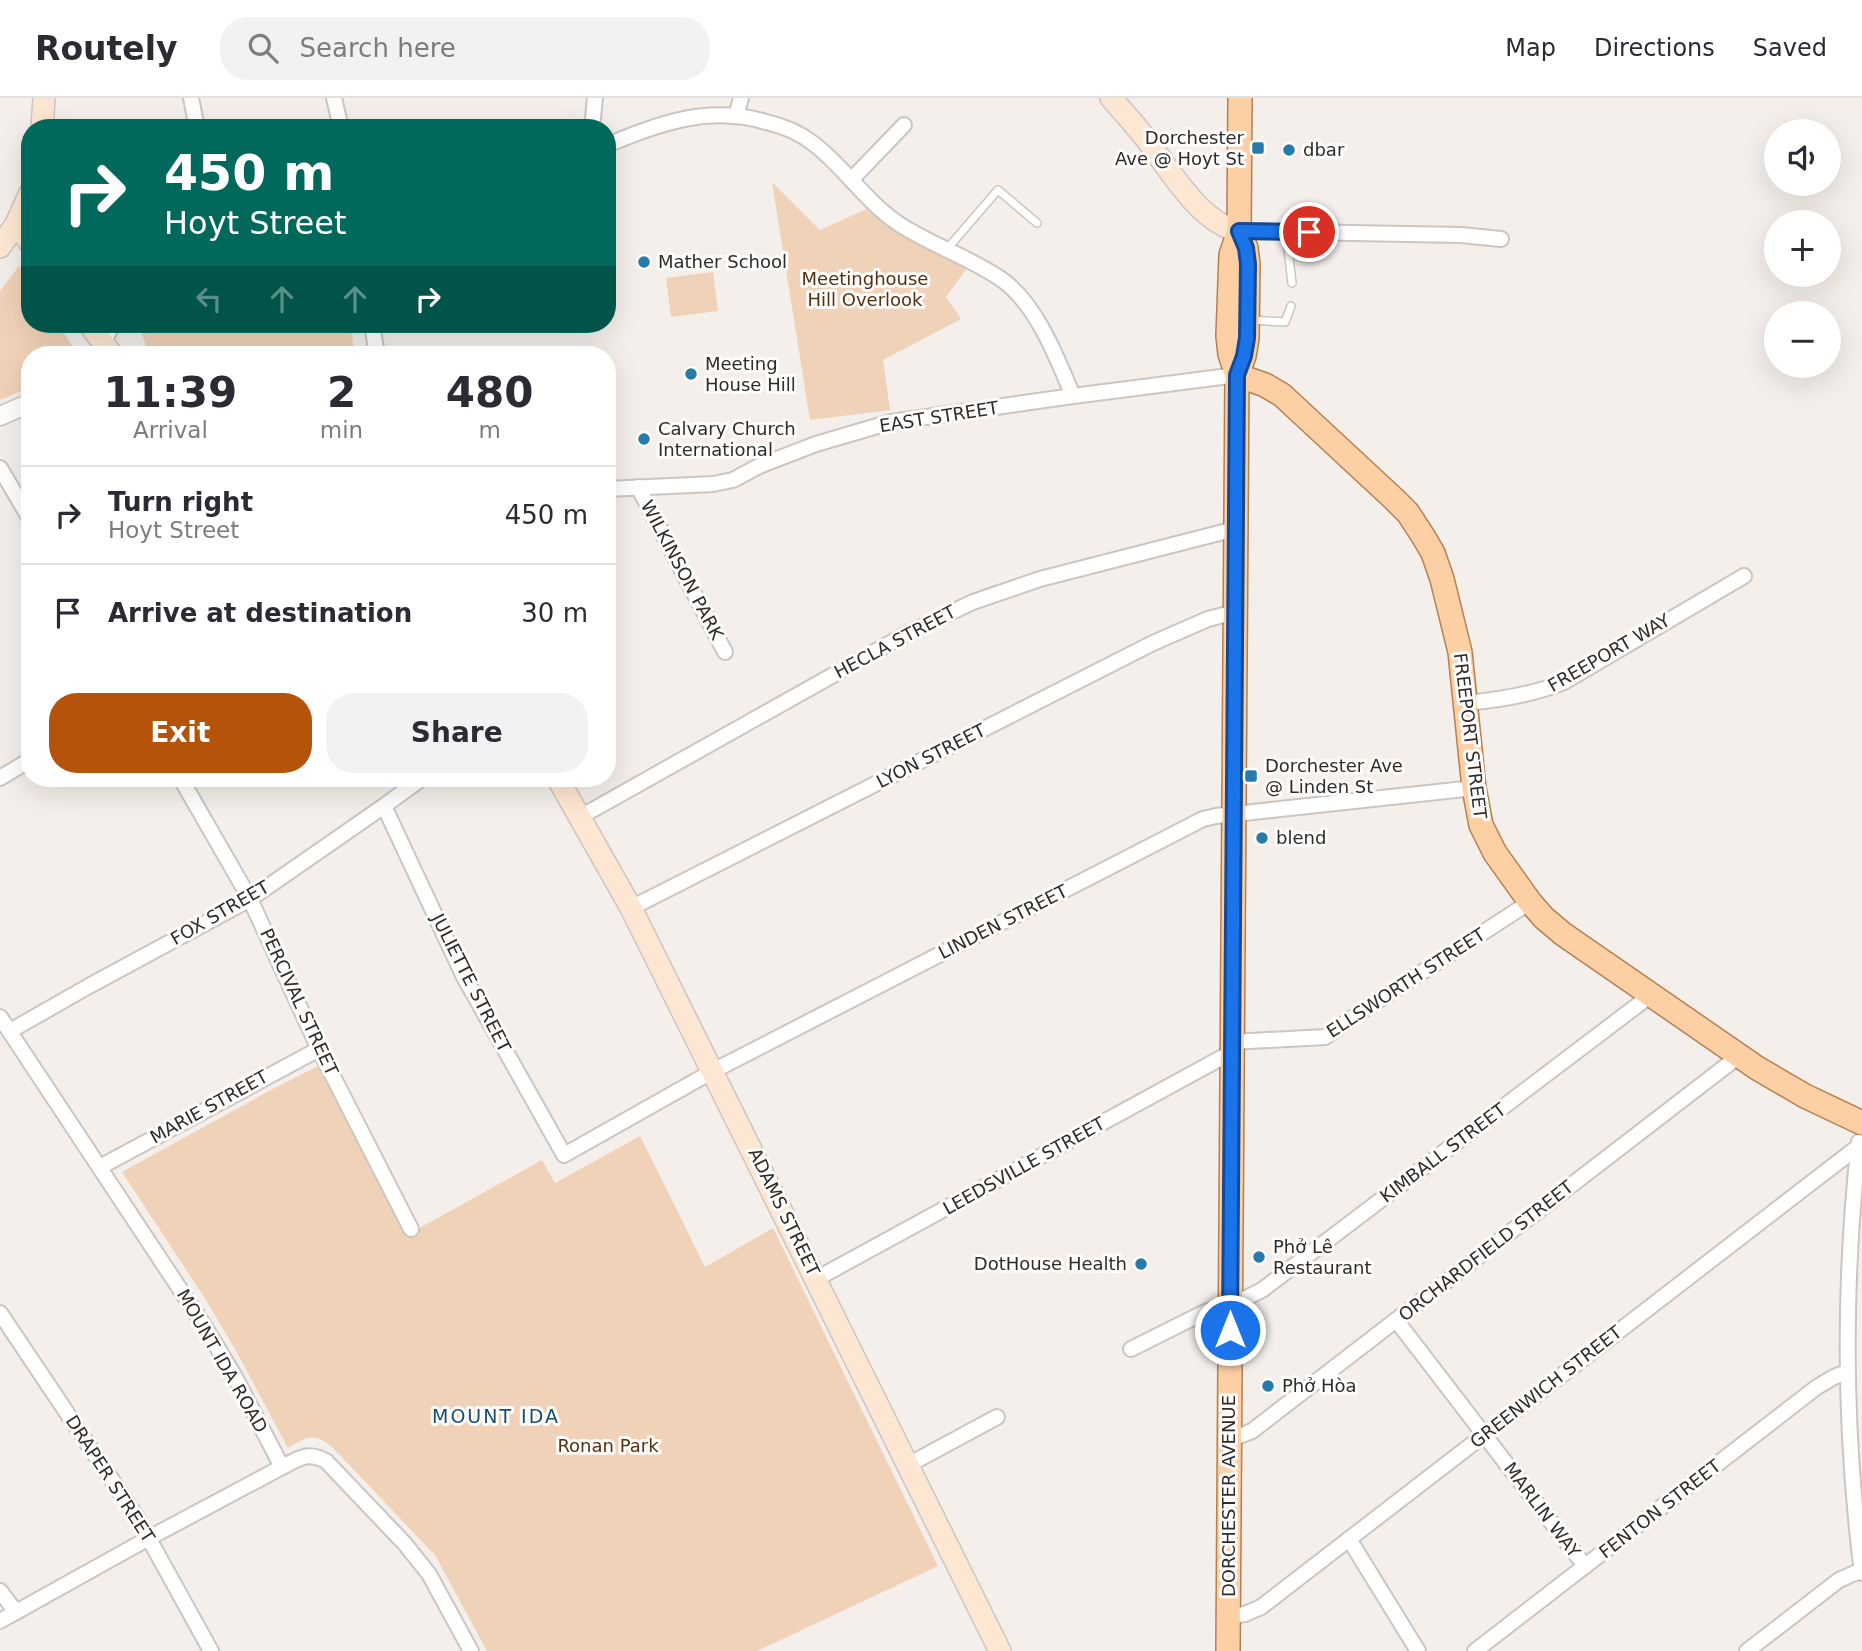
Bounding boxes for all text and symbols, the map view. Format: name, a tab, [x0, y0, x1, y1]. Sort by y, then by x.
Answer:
search box	[220, 17, 710, 80]
text: Routely	[35, 29, 178, 68]
icon: search	[244, 29, 282, 67]
text: Search here	[300, 33, 456, 63]
text: Map	[1505, 34, 1556, 62]
text: Directions	[1594, 34, 1715, 62]
text: Saved	[1753, 34, 1827, 62]
map controls	[1764, 119, 1841, 378]
button: sound	[1764, 119, 1841, 196]
place label: Dorchester Ave @ Hoyt St	[1115, 127, 1245, 169]
place label: dbar	[1303, 139, 1345, 160]
marker: Dorchester Ave @ Hoyt St	[1250, 140, 1266, 156]
marker: dbar	[1281, 142, 1297, 158]
text: 450 m	[164, 145, 334, 202]
icon: right	[49, 147, 140, 238]
pin	[1279, 202, 1339, 262]
text: Hoyt Street	[164, 204, 347, 242]
button: +	[1764, 210, 1841, 287]
icon: arrive	[1290, 213, 1328, 251]
place label: Mather School	[658, 251, 787, 272]
marker: Mather School	[636, 254, 652, 270]
park label: Meetinghouse Hill Overlook	[802, 268, 928, 310]
icon: left	[190, 280, 228, 318]
icon: ahead	[263, 280, 301, 318]
icon: ahead	[336, 280, 374, 318]
icon: right	[409, 280, 447, 318]
button: −	[1764, 301, 1841, 378]
place label: Meeting House Hill	[705, 353, 796, 395]
marker: Meeting House Hill	[683, 366, 699, 382]
text: 11:39	[104, 368, 237, 417]
text: 2	[327, 368, 356, 417]
text: 480	[446, 368, 533, 417]
street label: EAST STREET	[878, 397, 1001, 436]
text: Arrival	[133, 417, 208, 443]
text: min	[320, 417, 363, 443]
text: m	[478, 417, 501, 443]
place label: Calvary Church International	[658, 418, 796, 460]
marker: Calvary Church International	[636, 431, 652, 447]
text: Turn right	[108, 487, 253, 517]
icon: right	[49, 496, 87, 534]
street label: WILKINSON PARK	[637, 496, 729, 644]
text: 450 m	[505, 500, 588, 530]
text: Hoyt Street	[108, 517, 239, 543]
icon: arrive	[49, 594, 87, 632]
text: Arrive at destination	[108, 598, 412, 628]
text: 30 m	[521, 598, 588, 628]
street label: HECLA STREET	[830, 600, 960, 682]
street label: FREEPORT WAY	[1544, 609, 1674, 696]
street label: FREEPORT STREET	[1450, 652, 1491, 821]
button: Exit	[49, 693, 312, 773]
button: Share	[326, 693, 588, 773]
street label: LYON STREET	[873, 719, 990, 792]
place label: Dorchester Ave @ Linden St	[1265, 755, 1403, 797]
marker: Dorchester Ave @ Linden St	[1243, 768, 1259, 784]
place label: blend	[1276, 827, 1326, 848]
marker: blend	[1254, 830, 1270, 846]
street label: FOX STREET	[167, 875, 274, 949]
street label: LINDEN STREET	[935, 880, 1072, 963]
street label: JULIETTE STREET	[427, 909, 516, 1056]
street label: ELLSWORTH STREET	[1322, 923, 1490, 1042]
street label: PERCIVAL STREET	[256, 925, 343, 1079]
street label: MARIE STREET	[146, 1065, 272, 1148]
street label: KIMBALL STREET	[1376, 1098, 1510, 1207]
street label: LEEDSVILLE STREET	[939, 1112, 1109, 1219]
street label: ADAMS STREET	[744, 1144, 825, 1280]
street label: ORCHARDFIELD STREET	[1394, 1175, 1578, 1325]
place label: Phở Lê Restaurant	[1273, 1236, 1372, 1278]
marker: Phở Lê Restaurant	[1251, 1249, 1267, 1265]
place label: DotHouse Health	[974, 1253, 1127, 1274]
marker: DotHouse Health	[1133, 1256, 1149, 1272]
street label: MOUNT IDA ROAD	[173, 1285, 272, 1436]
position arrow	[1193, 1293, 1267, 1367]
street label: GREENWICH STREET	[1466, 1320, 1626, 1452]
place label: Phở Hòa	[1282, 1375, 1357, 1396]
marker: Phở Hòa	[1260, 1378, 1276, 1394]
street label: DORCHESTER AVENUE	[1218, 1395, 1239, 1597]
district label: MOUNT IDA	[432, 1405, 560, 1427]
street label: DRAPER STREET	[62, 1411, 160, 1547]
park label: Ronan Park	[557, 1435, 659, 1456]
street label: FENTON STREET	[1595, 1454, 1725, 1563]
street label: MARLIN WAY	[1500, 1458, 1586, 1562]

